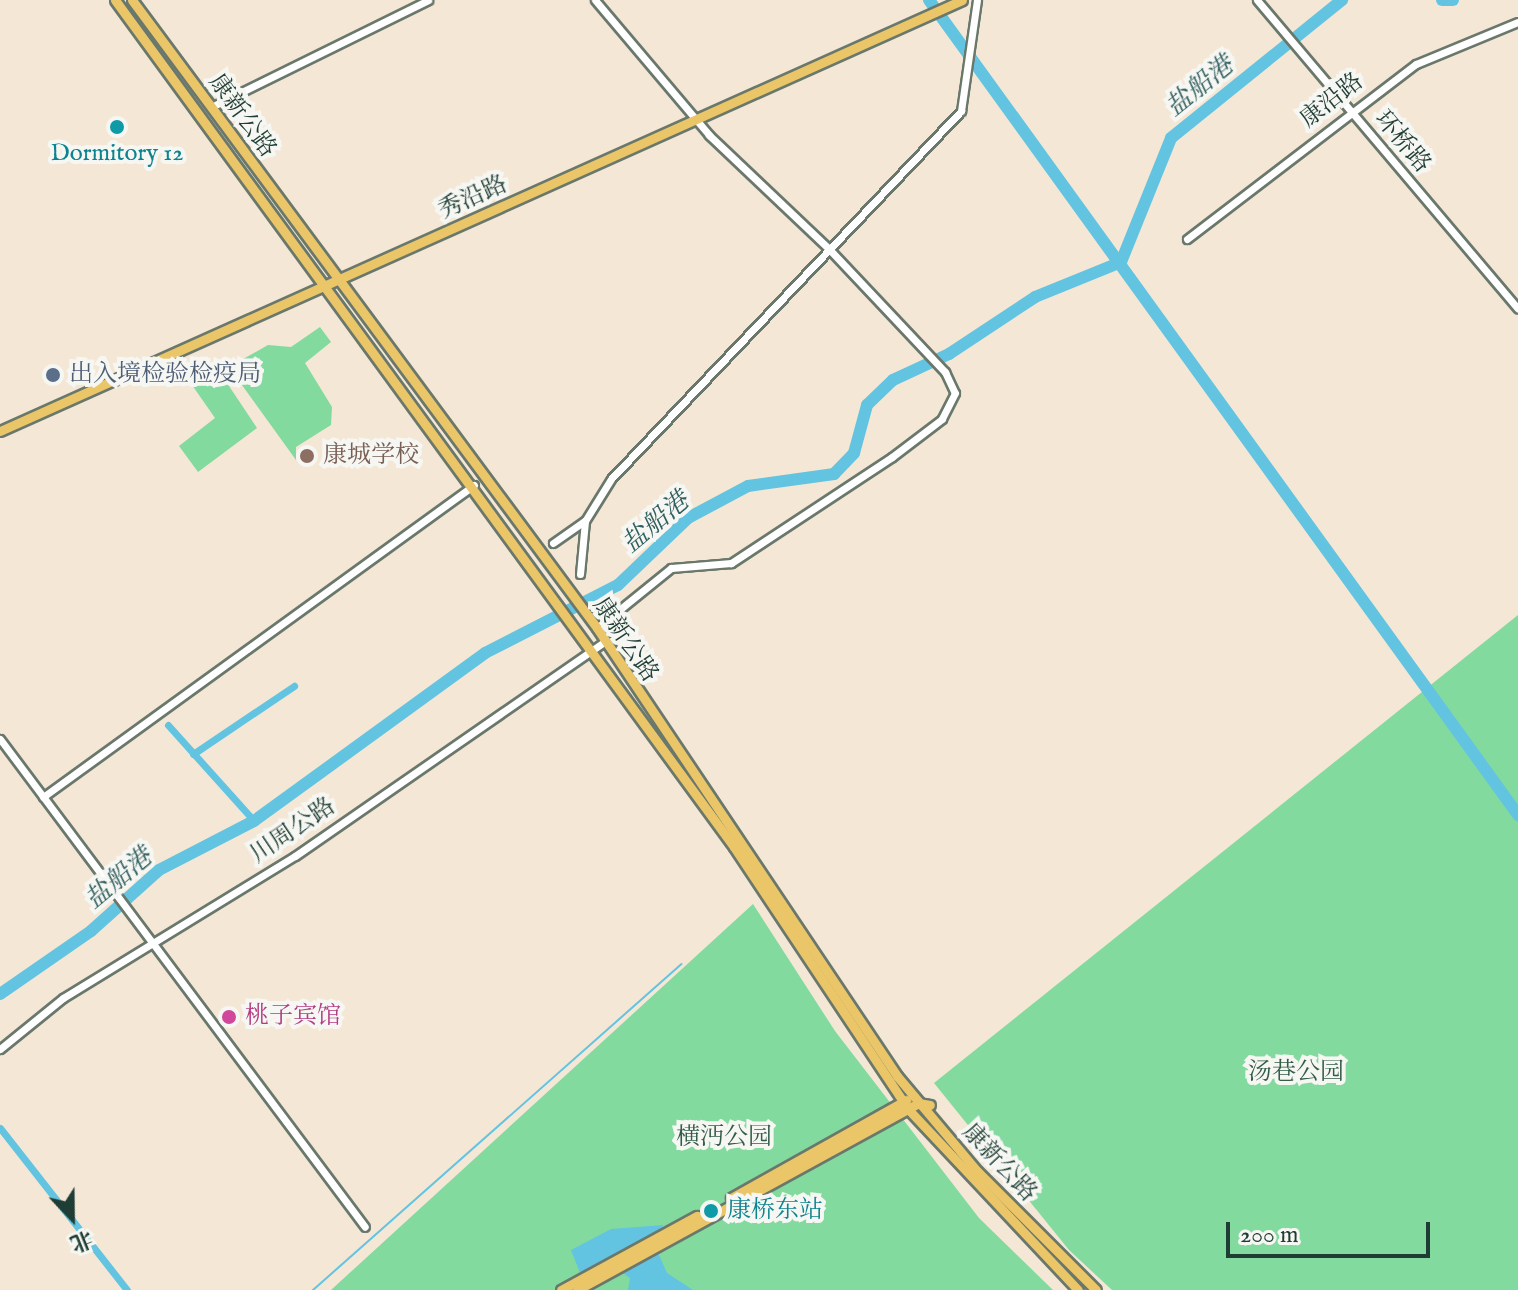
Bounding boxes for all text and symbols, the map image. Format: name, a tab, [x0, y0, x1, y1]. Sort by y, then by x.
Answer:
water label: 盐船港	[1160, 50, 1240, 124]
street label: 康沿路	[1295, 67, 1369, 135]
street label: 康新公路	[202, 69, 282, 163]
street label: 环桥路	[1368, 105, 1436, 179]
marker: Dormitory 12	[108, 118, 126, 136]
place label: Dormitory 12	[51, 140, 183, 168]
street label: 秀沿路	[434, 170, 512, 226]
place label: 出入境检验检疫局	[69, 361, 261, 389]
marker: 出入境检验检疫局	[44, 366, 62, 384]
place label: 康城学校	[323, 442, 419, 470]
marker: 康城学校	[298, 447, 316, 465]
water label: 盐船港	[616, 486, 696, 560]
street label: 康新公路	[586, 592, 664, 688]
street label: 川周公路	[245, 792, 341, 870]
water label: 盐船港	[79, 842, 159, 916]
place label: 桃子宾馆	[245, 1003, 341, 1031]
marker: 桃子宾馆	[220, 1008, 238, 1026]
park label: 汤巷公园	[1248, 1059, 1344, 1087]
street label: 康新公路	[956, 1118, 1042, 1208]
park label: 横沔公园	[676, 1124, 772, 1152]
north arrow	[32, 1178, 112, 1258]
place label: 康桥东站	[727, 1197, 823, 1225]
marker: 康桥东站	[702, 1202, 720, 1220]
scale bar	[1230, 1206, 1434, 1256]
text: 200 m	[1240, 1220, 1299, 1251]
text: 北	[66, 1223, 96, 1257]

